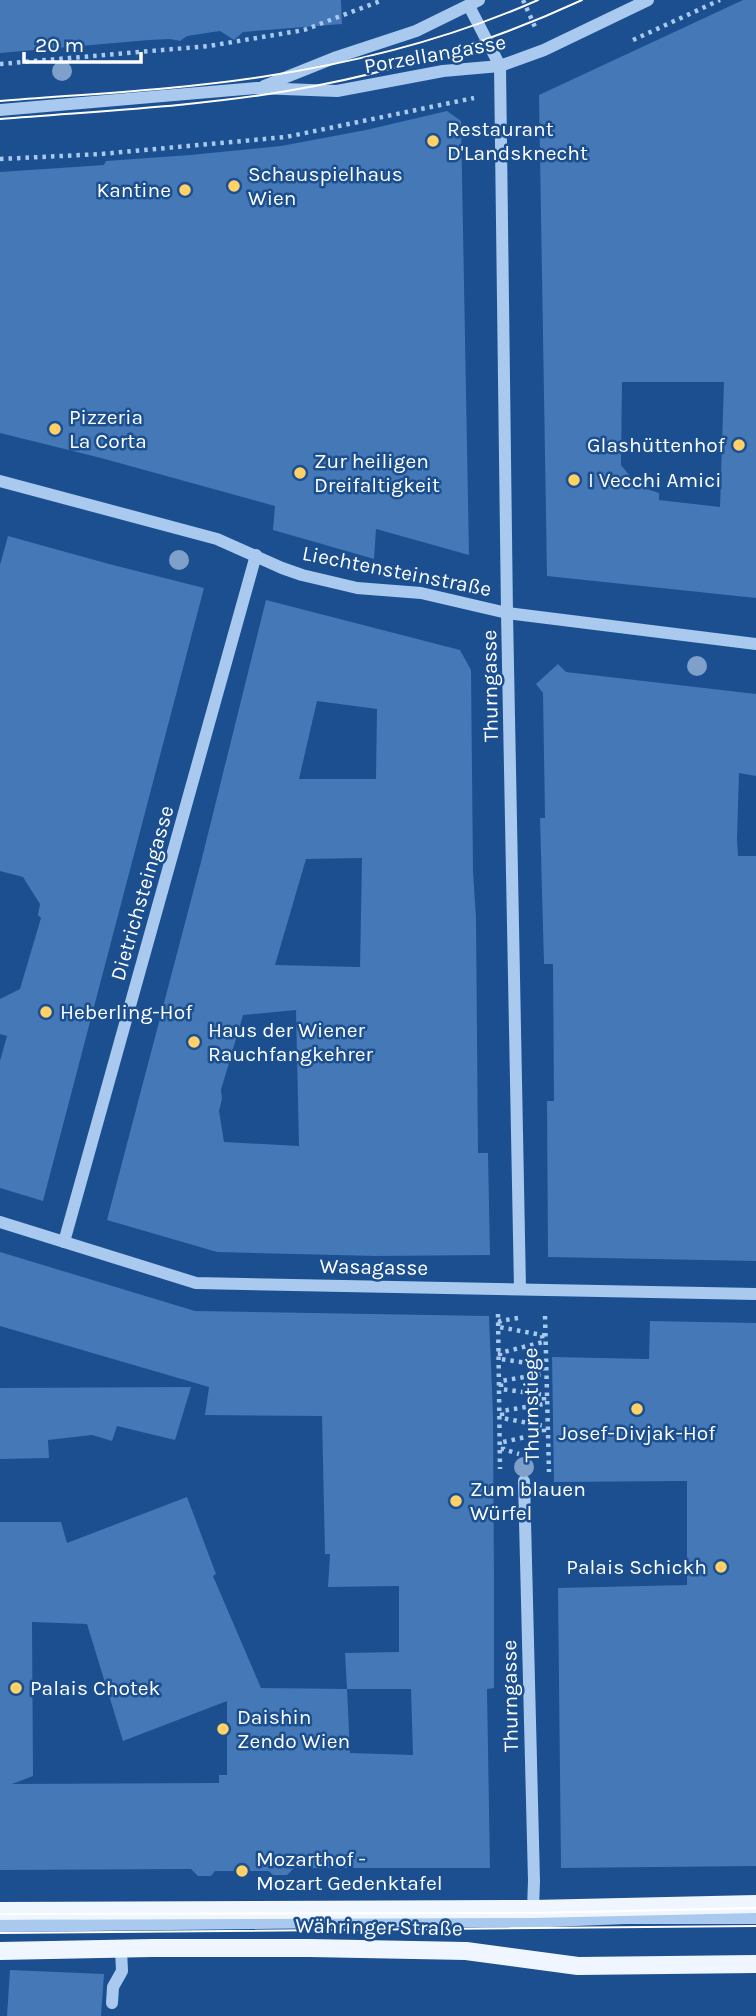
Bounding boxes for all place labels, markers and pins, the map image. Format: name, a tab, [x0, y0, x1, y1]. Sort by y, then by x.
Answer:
place label: Restaurant D'Landsknecht	[447, 117, 588, 165]
marker: Restaurant D'Landsknecht	[425, 133, 441, 149]
place label: Schauspielhaus Wien	[248, 162, 403, 210]
place label: Kantine	[96, 178, 171, 202]
marker: Schauspielhaus Wien	[226, 178, 242, 194]
marker: Kantine	[177, 182, 193, 198]
place label: Pizzeria La Corta	[69, 405, 147, 453]
marker: Pizzeria La Corta	[47, 421, 63, 437]
place label: Glashüttenhof	[587, 433, 726, 457]
marker: Glashüttenhof	[731, 437, 747, 453]
place label: Zur heiligen Dreifaltigkeit	[314, 449, 440, 497]
marker: Zur heiligen Dreifaltigkeit	[292, 465, 308, 481]
place label: I Vecchi Amici	[588, 468, 721, 492]
marker: I Vecchi Amici	[566, 472, 582, 488]
place label: Heberling-Hof	[60, 1000, 193, 1024]
marker: Heberling-Hof	[38, 1004, 54, 1020]
place label: Haus der Wiener Rauchfangkehrer	[208, 1018, 374, 1066]
marker: Haus der Wiener Rauchfangkehrer	[186, 1034, 202, 1050]
marker: Josef-Divjak-Hof	[629, 1401, 645, 1417]
place label: Josef-Divjak-Hof	[559, 1421, 716, 1445]
place label: Zum blauen Würfel	[470, 1477, 586, 1525]
marker: Zum blauen Würfel	[448, 1493, 464, 1509]
place label: Palais Schickh	[566, 1555, 707, 1579]
marker: Palais Schickh	[713, 1559, 729, 1575]
place label: Palais Chotek	[30, 1676, 161, 1700]
marker: Palais Chotek	[8, 1680, 24, 1696]
place label: Daishin Zendo Wien	[237, 1705, 350, 1753]
marker: Daishin Zendo Wien	[215, 1721, 231, 1737]
place label: Mozarthof - Mozart Gedenktafel	[256, 1847, 443, 1895]
marker: Mozarthof - Mozart Gedenktafel	[234, 1863, 250, 1879]

